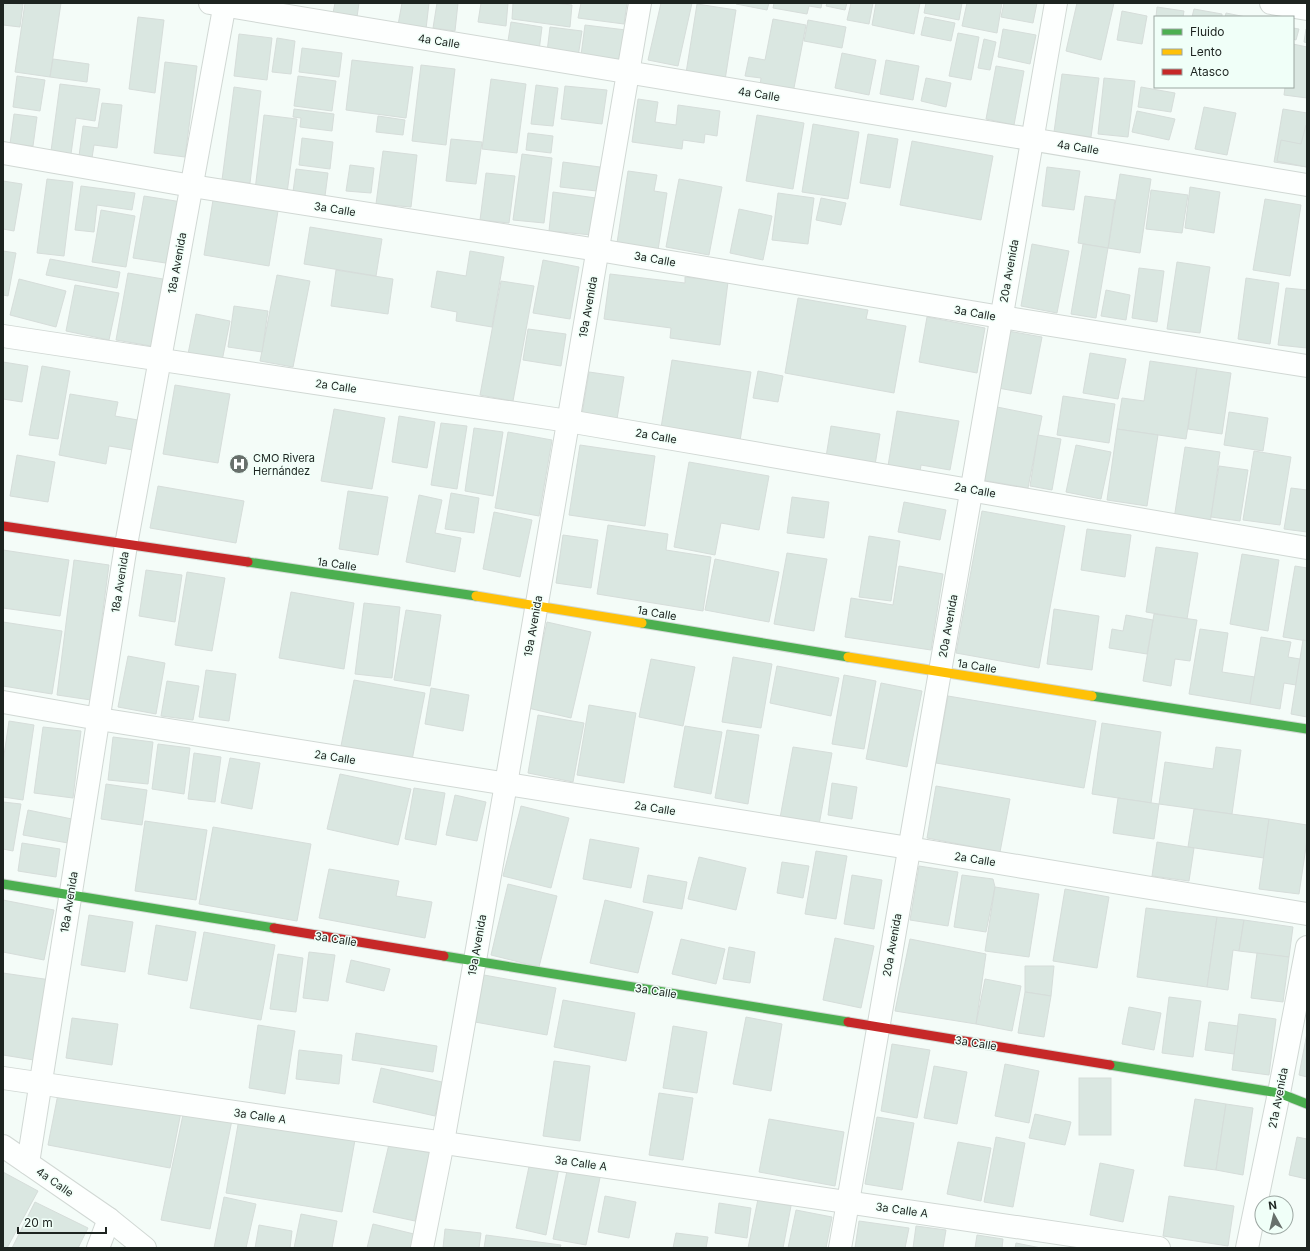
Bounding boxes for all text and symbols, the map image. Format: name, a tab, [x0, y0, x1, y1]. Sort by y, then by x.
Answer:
legend	[1154, 16, 1294, 88]
text: Fluido	[1190, 24, 1225, 39]
street label: 4a Calle	[417, 31, 461, 51]
text: Lento	[1190, 44, 1222, 59]
text: Atasco	[1190, 64, 1229, 79]
street label: 4a Calle	[737, 84, 781, 104]
street label: 4a Calle	[1056, 137, 1100, 157]
street label: 3a Calle	[313, 199, 357, 219]
street label: 18a Avenida	[165, 231, 189, 295]
street label: 20a Avenida	[997, 238, 1021, 304]
street label: 3a Calle	[633, 248, 677, 270]
street label: 19a Avenida	[576, 275, 600, 339]
street label: 3a Calle	[953, 302, 997, 324]
street label: 2a Calle	[314, 376, 358, 396]
street label: 2a Calle	[634, 425, 678, 447]
place label: CMO Rivera Hernández	[253, 451, 315, 478]
hospital icon: CMO Rivera Hernández	[228, 453, 250, 475]
street label: 2a Calle	[953, 479, 997, 501]
street label: 18a Avenida	[108, 550, 132, 614]
street label: 1a Calle	[316, 554, 358, 574]
street label: 20a Avenida	[936, 593, 960, 659]
street label: 19a Avenida	[521, 594, 545, 658]
street label: 1a Calle	[636, 603, 678, 623]
street label: 1a Calle	[956, 656, 998, 676]
street label: 2a Calle	[313, 747, 357, 767]
street label: 2a Calle	[633, 798, 677, 818]
street label: 2a Calle	[953, 849, 997, 869]
street label: 18a Avenida	[57, 870, 81, 934]
street label: 20a Avenida	[880, 912, 904, 978]
street label: 19a Avenida	[465, 913, 489, 977]
street label: 3a Calle	[314, 929, 358, 949]
street label: 3a Calle	[634, 981, 678, 1001]
street label: 3a Calle	[954, 1033, 998, 1053]
street label: 21a Avenida	[1265, 1066, 1291, 1130]
street label: 3a Calle A	[233, 1105, 287, 1127]
street label: 3a Calle A	[554, 1152, 608, 1174]
street label: 4a Calle	[34, 1164, 76, 1200]
north arrow	[1254, 1195, 1294, 1235]
text: N	[1267, 1198, 1278, 1213]
street label: 3a Calle A	[875, 1199, 929, 1221]
scale bar	[18, 1209, 106, 1235]
text: 20 m	[24, 1215, 53, 1230]

